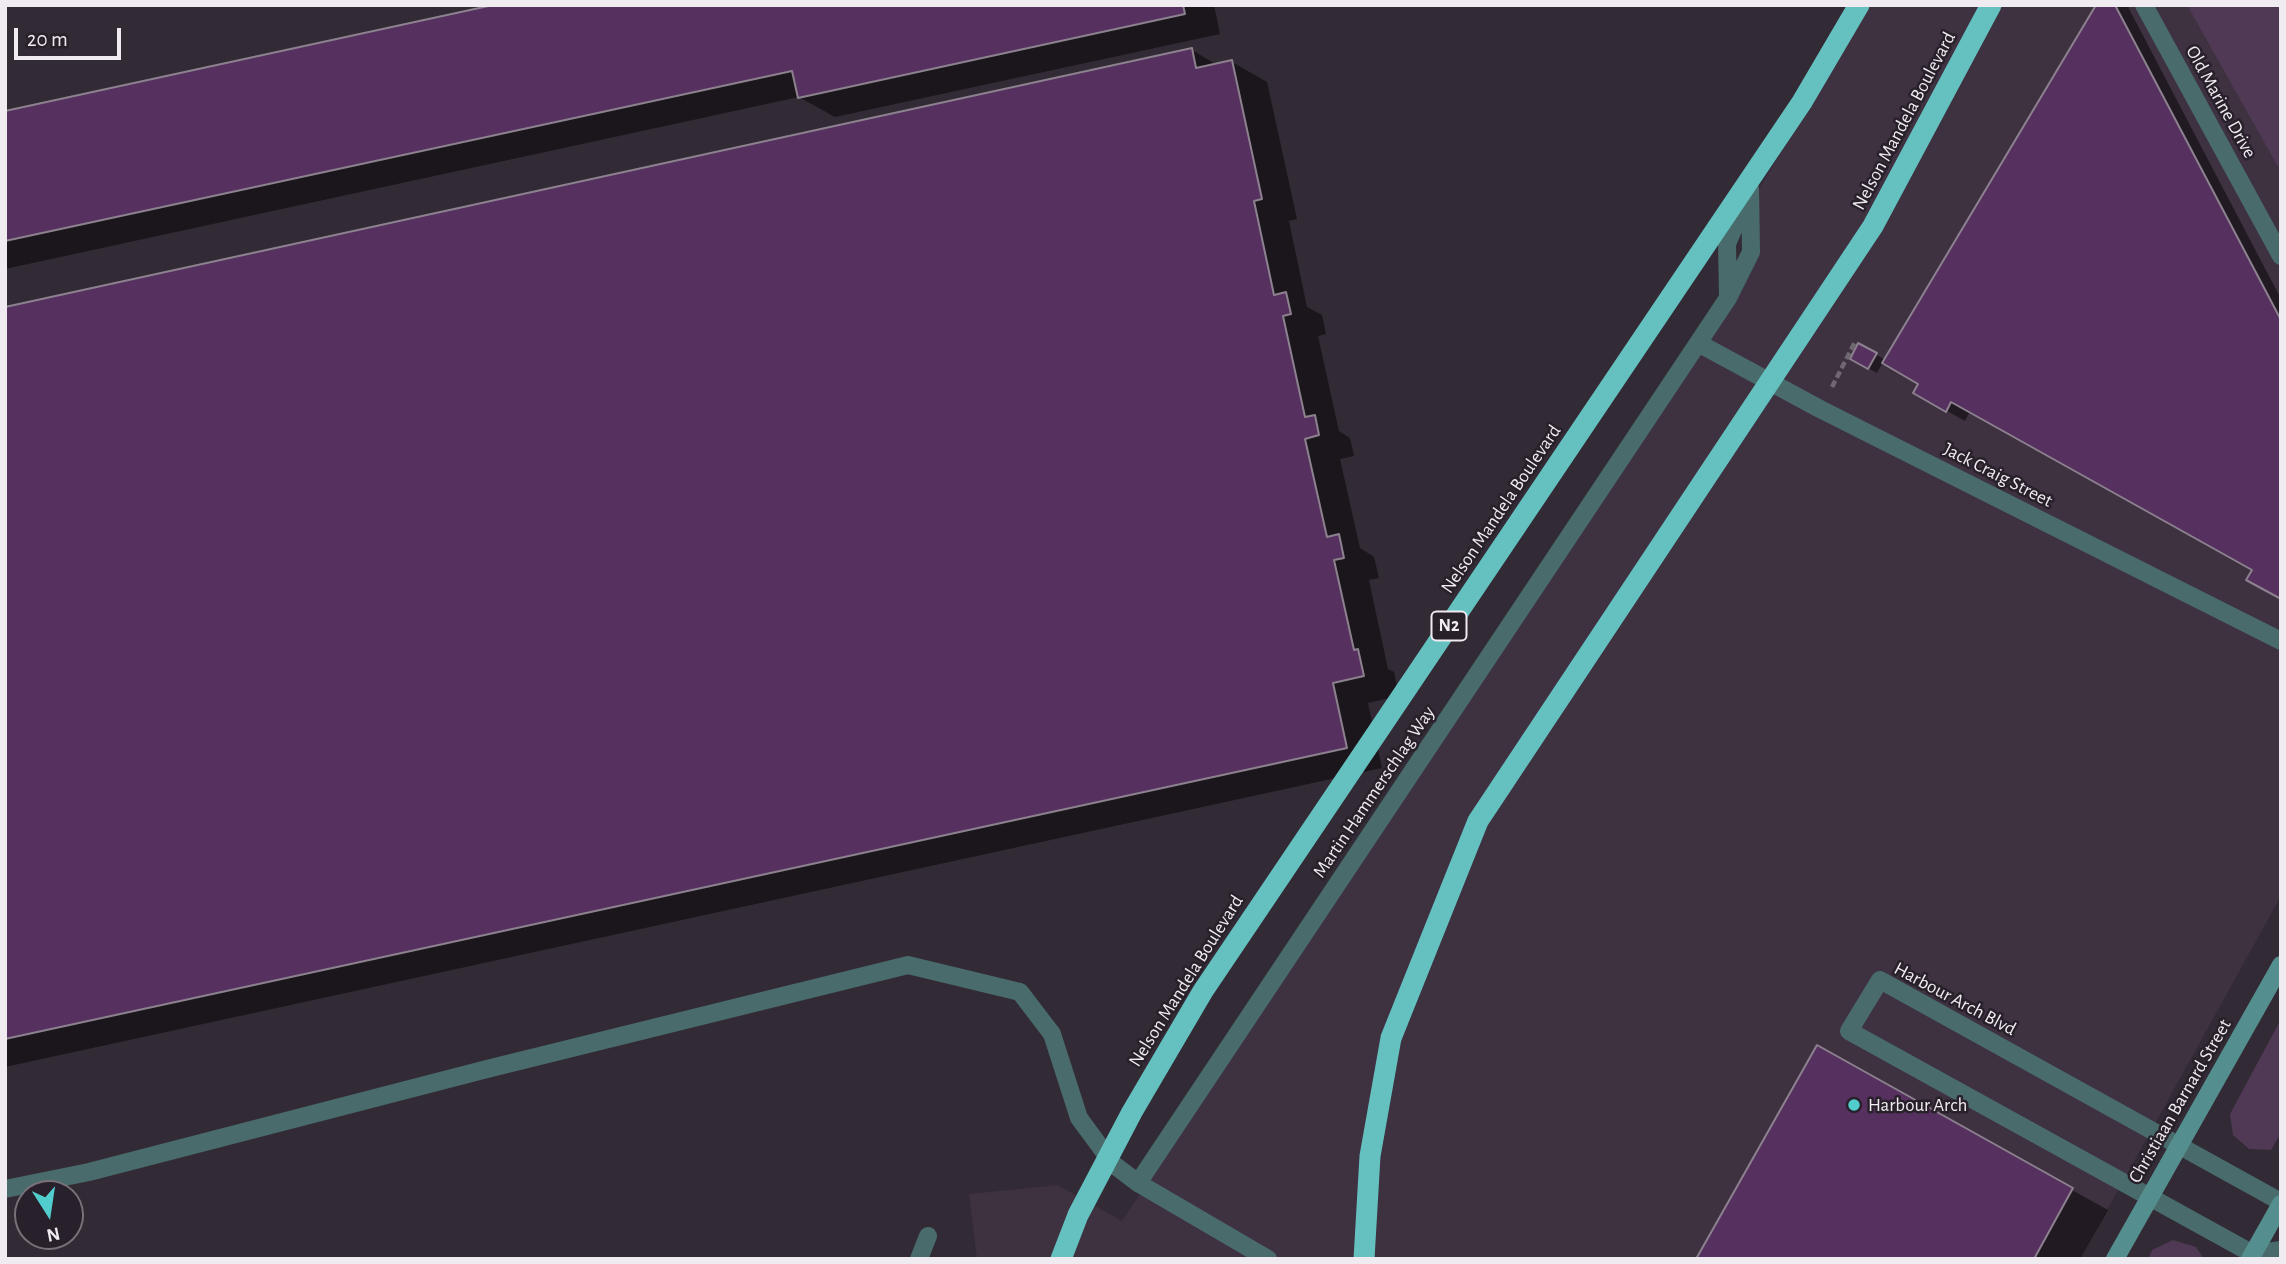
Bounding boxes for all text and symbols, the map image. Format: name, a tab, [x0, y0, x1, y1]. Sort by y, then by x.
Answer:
scale bar	[18, 14, 124, 58]
street label: Nelson Mandela Boulevard	[1847, 28, 1961, 214]
text: 20 m	[27, 29, 68, 50]
street label: Old Marine Drive	[2181, 42, 2261, 162]
street label: Nelson Mandela Boulevard	[1436, 420, 1566, 598]
street label: Jack Craig Street	[1940, 438, 2056, 512]
road number: N2	[1432, 612, 1466, 640]
street label: Martin Hammerschlag Way	[1308, 702, 1440, 882]
street label: Nelson Mandela Boulevard	[1124, 891, 1248, 1071]
street label: Harbour Arch Blvd	[1890, 957, 2020, 1041]
street label: Christiaan Barnard Street	[2124, 1015, 2236, 1187]
place label: Harbour Arch	[1868, 1094, 1967, 1116]
marker: Harbour Arch	[1846, 1097, 1862, 1113]
north arrow	[14, 1180, 84, 1250]
text: N	[45, 1223, 61, 1245]

